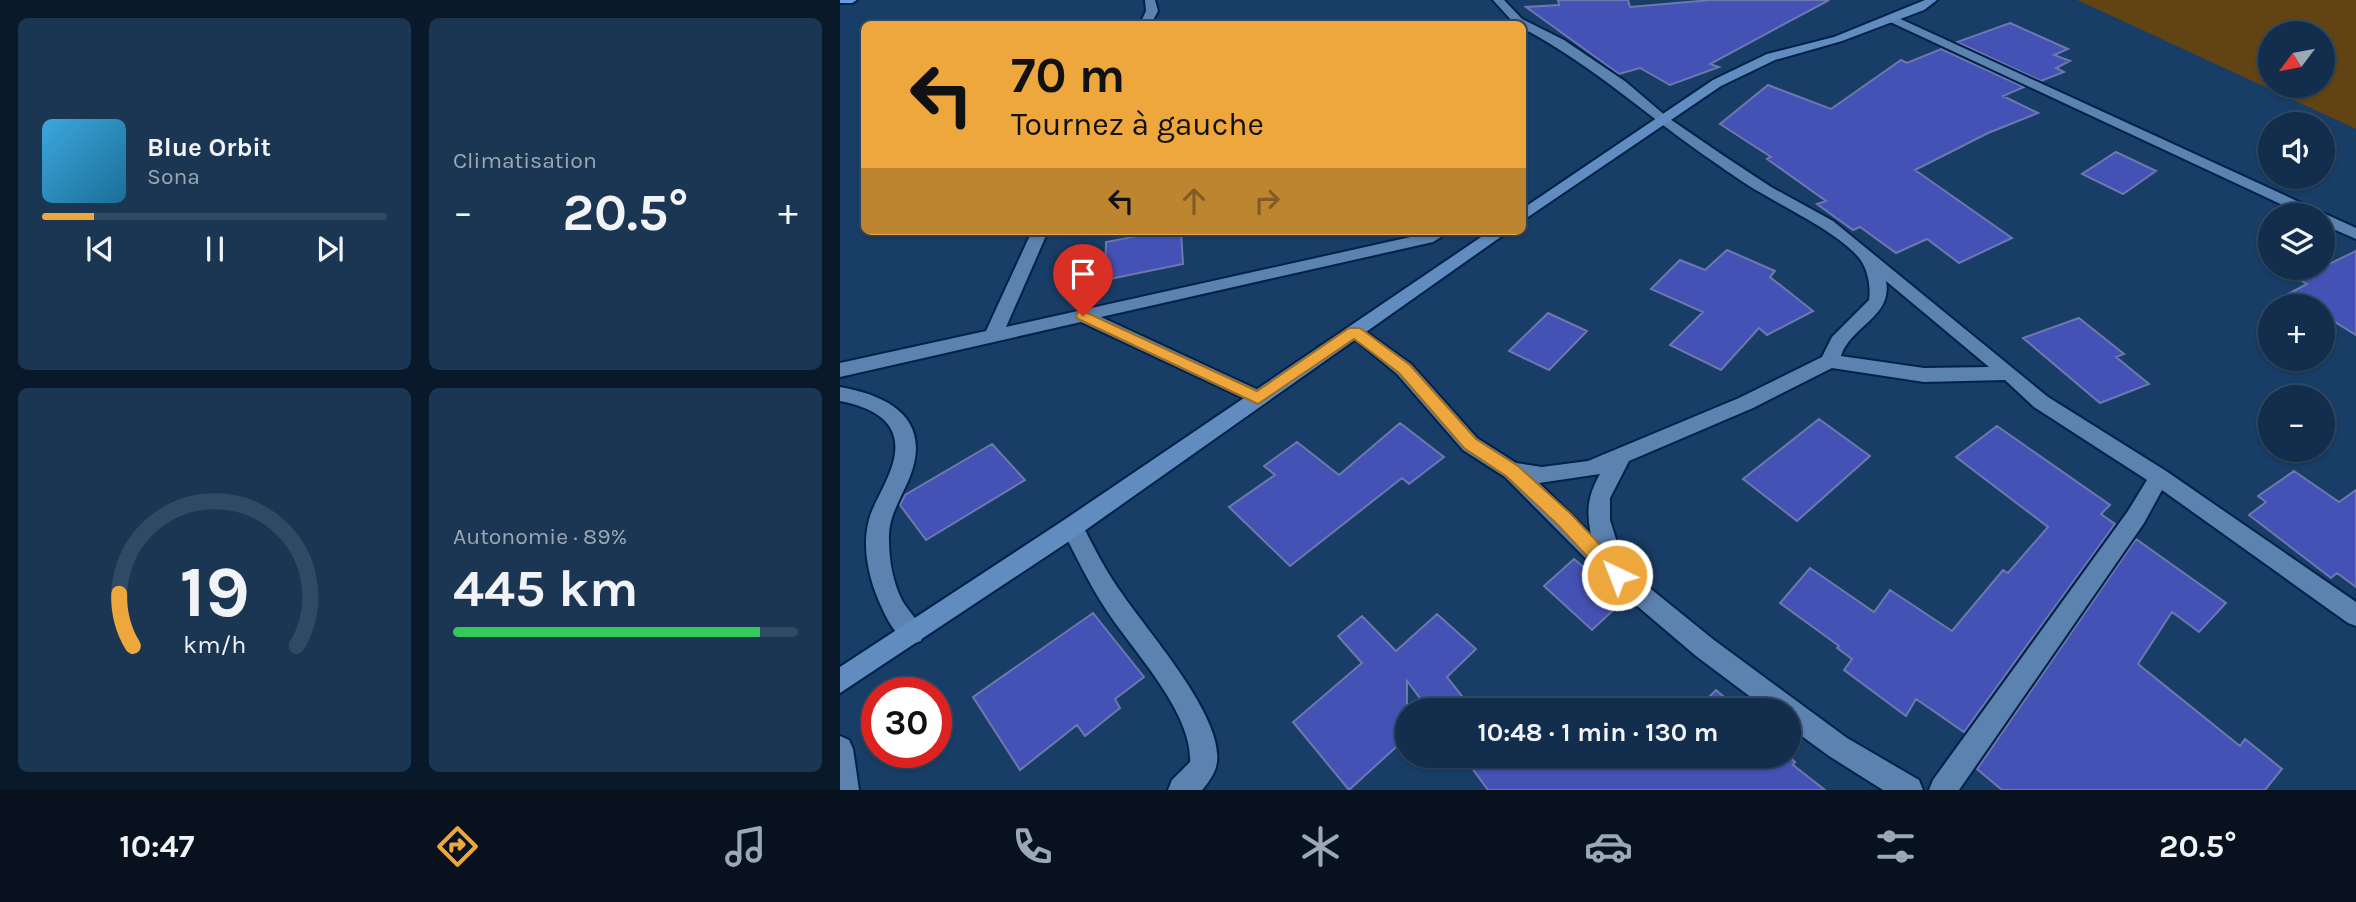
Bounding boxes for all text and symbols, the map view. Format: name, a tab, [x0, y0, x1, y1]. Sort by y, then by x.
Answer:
north arrow	[2258, 21, 2334, 98]
map controls	[2258, 21, 2335, 462]
text: 70 m	[1011, 47, 1125, 104]
icon: left	[896, 49, 987, 140]
text: Tournez à gauche	[1011, 106, 1264, 143]
button: sound	[2258, 112, 2335, 189]
text: Blue Orbit	[147, 132, 271, 163]
text: Climatisation	[453, 147, 597, 174]
text: Sona	[147, 163, 200, 190]
text: 20.5°	[563, 182, 689, 243]
icon: left	[1102, 182, 1140, 220]
icon: ahead	[1175, 182, 1213, 220]
icon: right	[1248, 182, 1286, 220]
text: −	[453, 190, 473, 235]
text: +	[778, 190, 798, 235]
button: layers	[2258, 203, 2335, 280]
icon: previous	[81, 230, 119, 268]
icon: pause	[196, 230, 234, 268]
icon: next	[311, 230, 349, 268]
pin	[1053, 244, 1113, 316]
icon: arrive	[1064, 255, 1102, 293]
button: +	[2258, 294, 2335, 371]
button: −	[2258, 385, 2335, 462]
text: Autonomie · 89%	[453, 523, 627, 550]
position arrow	[1580, 538, 1654, 612]
text: 19	[179, 549, 250, 634]
text: 445 km	[453, 558, 638, 619]
text: km/h	[183, 630, 246, 659]
speed limit sign: 30	[861, 677, 952, 768]
text: 10:48 · 1 min · 130 m	[1478, 717, 1718, 748]
icon: directions	[433, 822, 482, 871]
icon: music	[721, 822, 770, 871]
icon: phone	[1008, 822, 1057, 871]
icon: climate	[1296, 822, 1345, 871]
icon: car	[1584, 822, 1633, 871]
icon: filters	[1871, 822, 1920, 871]
text: 10:47	[119, 828, 195, 865]
text: 20.5°	[2159, 828, 2237, 865]

